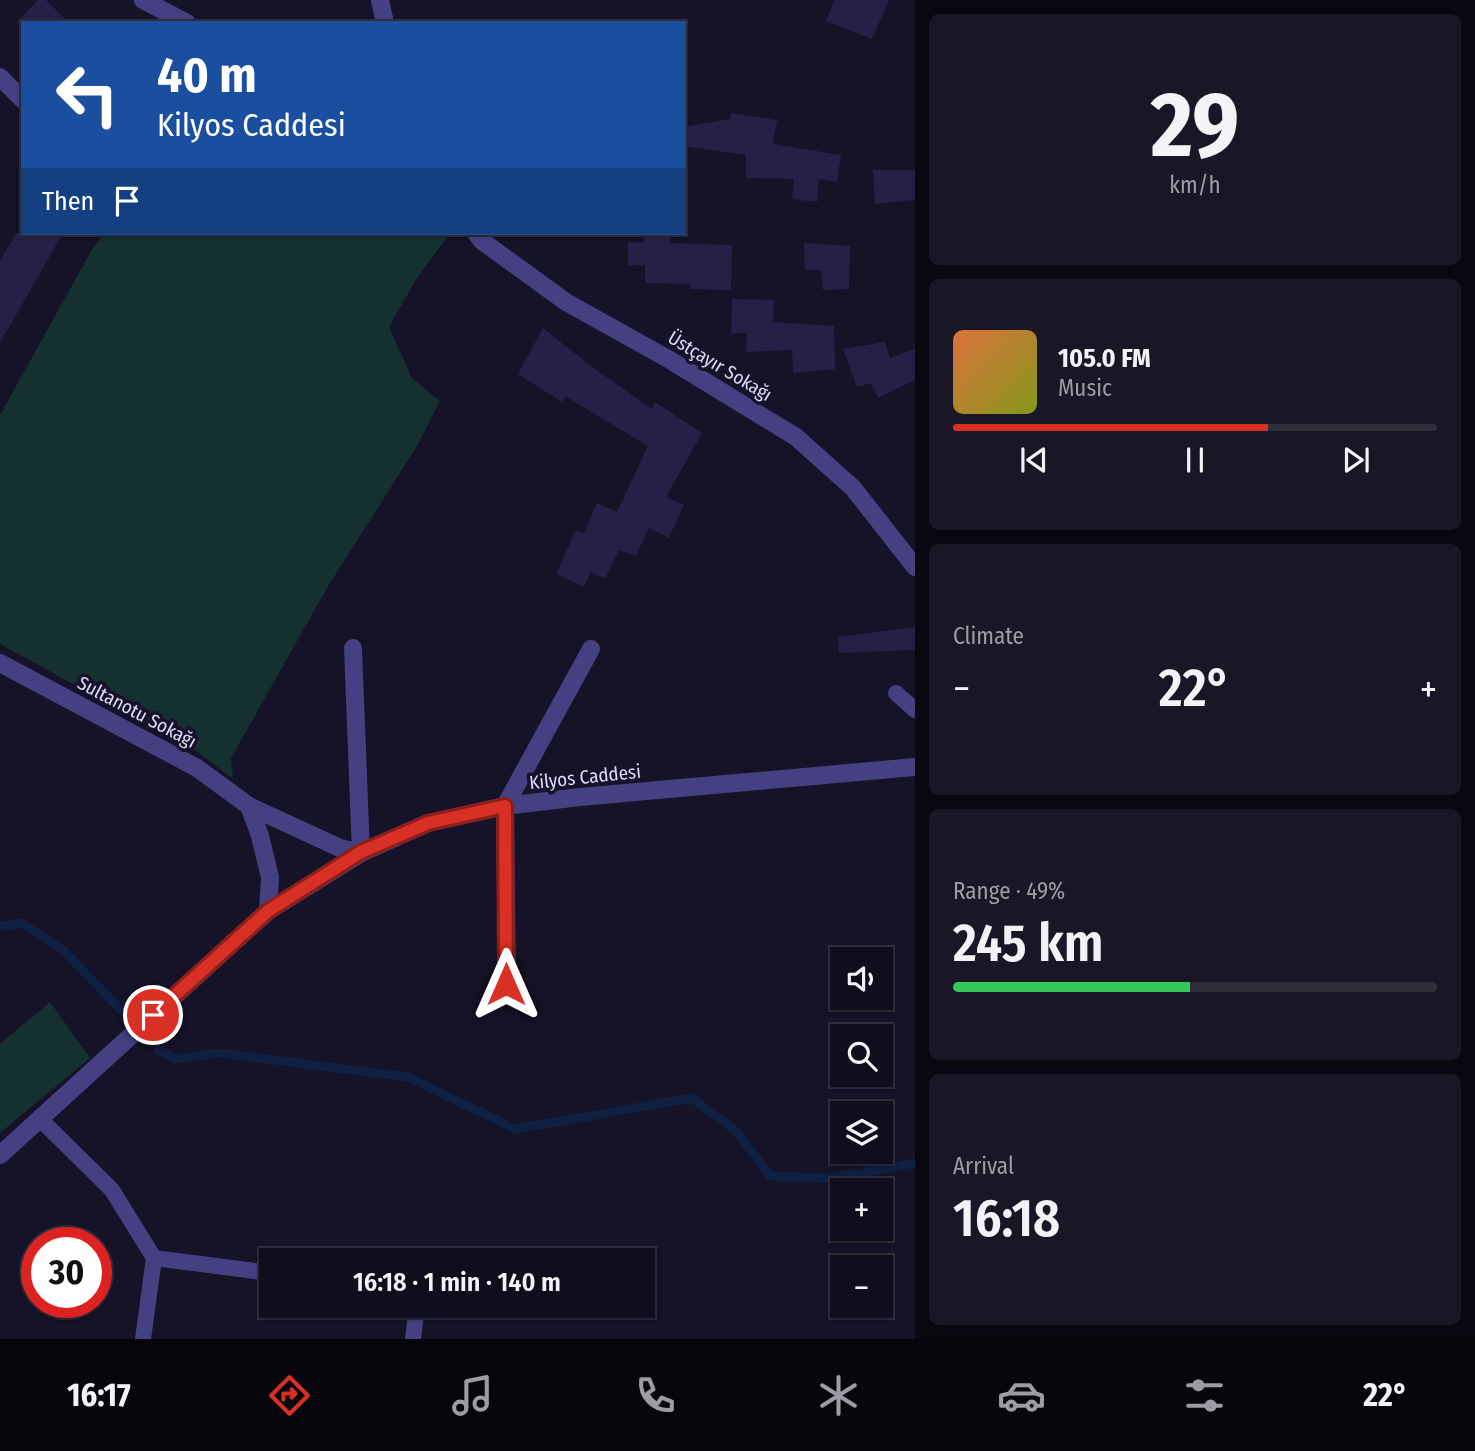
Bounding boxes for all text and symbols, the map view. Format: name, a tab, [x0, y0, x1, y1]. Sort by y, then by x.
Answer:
text: 40 m	[157, 46, 257, 105]
icon: left	[42, 49, 133, 140]
text: 29	[1151, 71, 1239, 180]
text: Kilyos Caddesi	[157, 106, 346, 144]
text: km/h	[1169, 171, 1221, 199]
icon: arrive	[108, 182, 146, 220]
text: Then	[42, 186, 94, 217]
street label: Üstçayır Sokağı	[664, 326, 776, 406]
text: 105.0 FM	[1058, 343, 1151, 374]
text: Music	[1058, 374, 1112, 402]
icon: previous	[1015, 441, 1053, 479]
icon: pause	[1176, 441, 1214, 479]
icon: next	[1337, 441, 1375, 479]
text: Climate	[953, 622, 1024, 650]
text: 22°	[1159, 657, 1231, 720]
text: −	[953, 666, 970, 712]
text: +	[1420, 666, 1437, 712]
street label: Sultanotu Sokağı	[74, 671, 200, 753]
street label: Kilyos Caddesi	[528, 760, 642, 794]
text: Range · 49%	[953, 877, 1065, 905]
text: 245 km	[953, 912, 1104, 975]
position arrow	[469, 947, 543, 1021]
map controls	[830, 947, 893, 1318]
button: sound	[830, 947, 893, 1010]
pin	[123, 985, 183, 1045]
icon: arrive	[134, 996, 172, 1034]
button: search	[830, 1024, 893, 1087]
button: layers	[830, 1101, 893, 1164]
text: Arrival	[953, 1152, 1014, 1180]
button: +	[830, 1178, 893, 1241]
text: 16:18	[953, 1187, 1060, 1250]
speed limit sign: 30	[21, 1227, 112, 1318]
button: −	[830, 1255, 893, 1318]
text: 16:18 · 1 min · 140 m	[353, 1267, 561, 1298]
icon: directions	[265, 1371, 314, 1420]
icon: music	[448, 1371, 497, 1420]
icon: phone	[631, 1371, 680, 1420]
icon: climate	[814, 1371, 863, 1420]
icon: car	[997, 1371, 1046, 1420]
icon: filters	[1180, 1371, 1229, 1420]
text: 16:17	[67, 1376, 131, 1414]
text: 22°	[1363, 1376, 1408, 1414]

